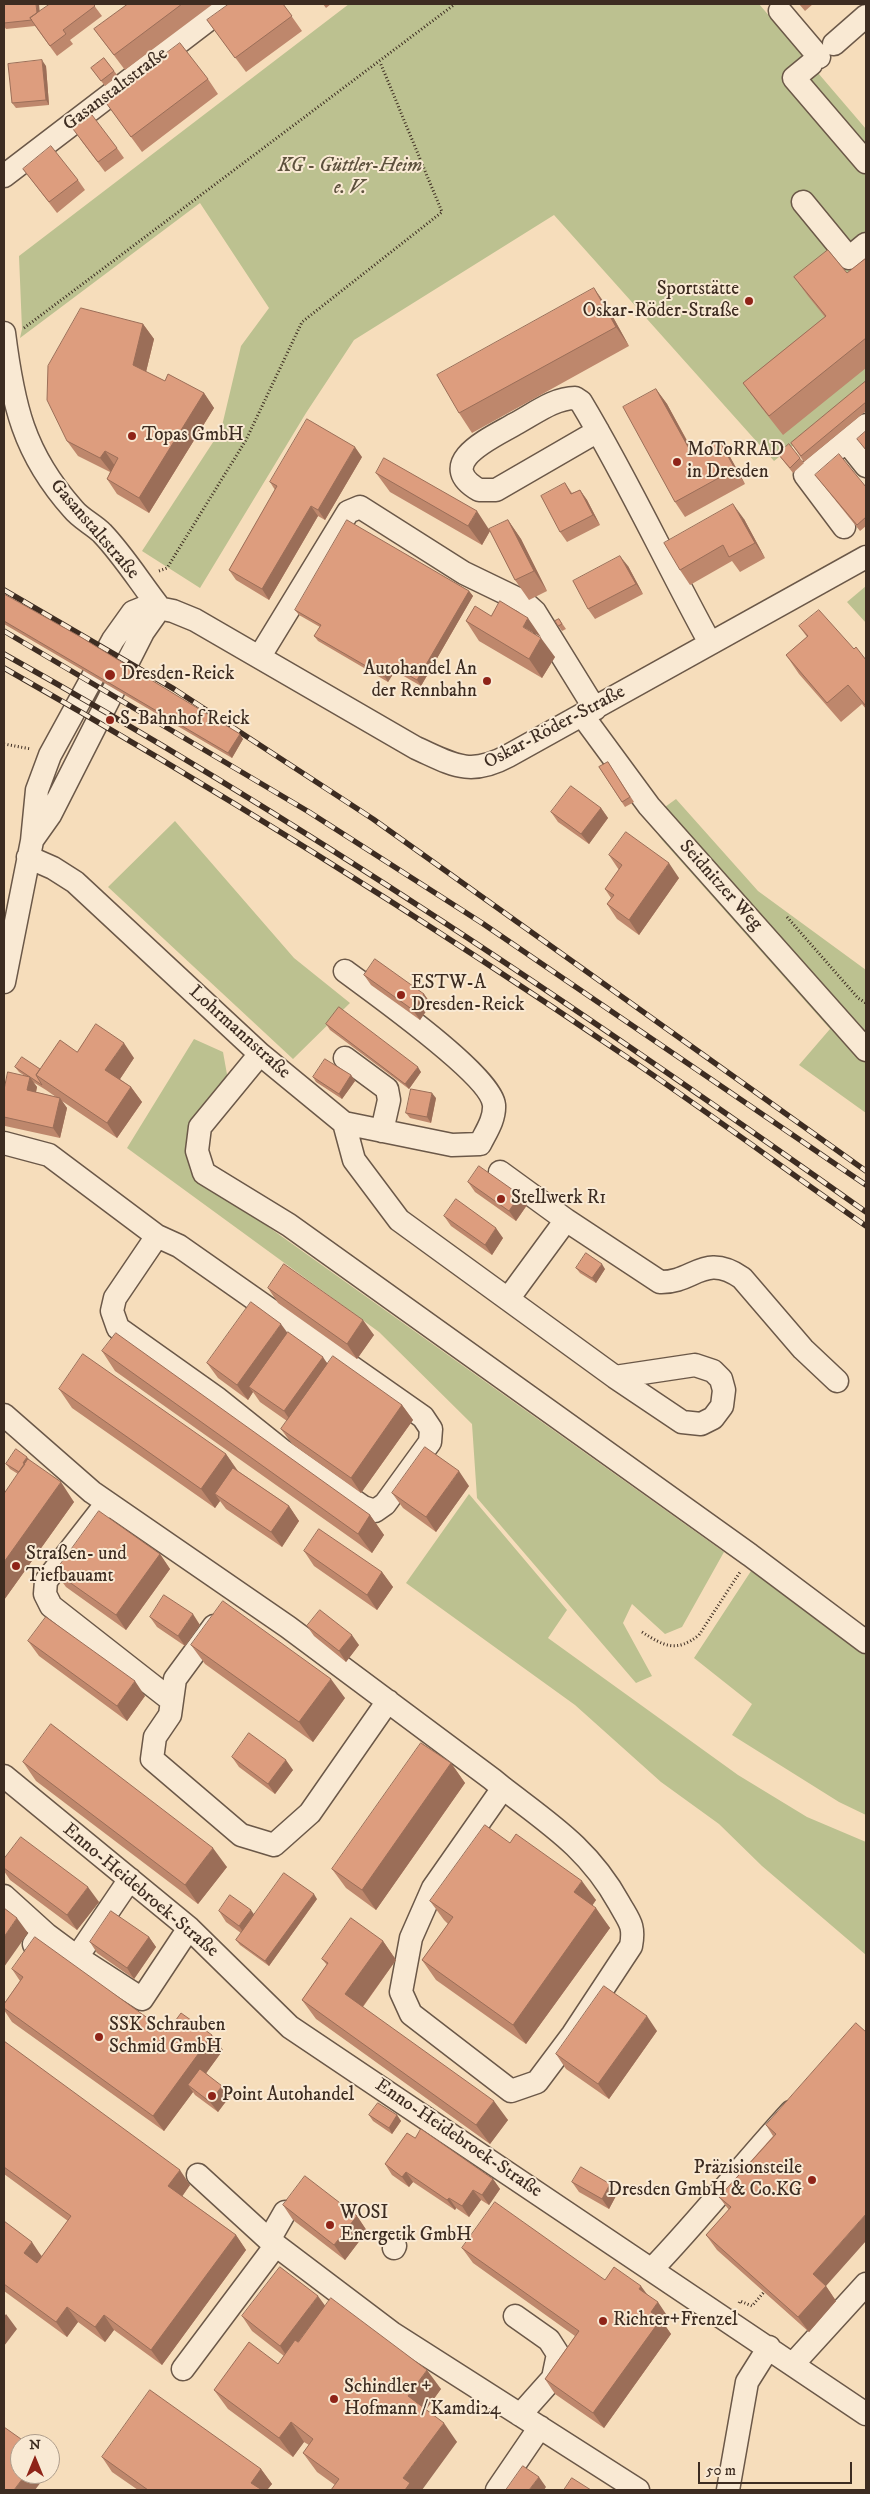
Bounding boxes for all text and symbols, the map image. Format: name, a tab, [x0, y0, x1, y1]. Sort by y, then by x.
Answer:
street label: Gasanstaltstraße	[59, 43, 173, 137]
park label: KG - Güttler-Heim e. V.	[278, 156, 422, 200]
place label: Sportstätte Oskar-Röder-Straße	[582, 279, 739, 323]
marker: Sportstätte Oskar-Röder-Straße	[743, 295, 755, 307]
place label: Topas GmbH	[142, 425, 244, 447]
marker: Topas GmbH	[126, 430, 138, 442]
place label: MoToRRAD in Dresden	[687, 440, 784, 484]
marker: MoToRRAD in Dresden	[671, 456, 683, 468]
street label: Gasanstaltstraße	[44, 475, 144, 585]
place label: Autohandel An der Rennbahn	[363, 659, 477, 703]
place label: Dresden-Reick	[121, 664, 234, 686]
marker: Dresden-Reick	[103, 668, 117, 682]
marker: Autohandel An der Rennbahn	[481, 675, 493, 687]
street label: Oskar-Röder-Straße	[481, 681, 629, 775]
place label: S-Bahnhof Reick	[120, 709, 250, 731]
marker: S-Bahnhof Reick	[104, 714, 116, 726]
street label: Seidnitzer Weg	[673, 836, 767, 936]
place label: ESTW-A Dresden-Reick	[411, 973, 524, 1017]
street label: Lohrmannstraße	[183, 981, 295, 1085]
marker: ESTW-A Dresden-Reick	[395, 989, 407, 1001]
place label: Stellwerk R1	[511, 1188, 606, 1210]
marker: Stellwerk R1	[495, 1193, 507, 1205]
place label: Straßen- und Tiefbauamt	[26, 1544, 127, 1588]
marker: Straßen- und Tiefbauamt	[10, 1560, 22, 1572]
street label: Enno-Heidebroek-Straße	[57, 1819, 223, 1963]
place label: SSK Schrauben Schmid GmbH	[109, 2015, 225, 2059]
marker: SSK Schrauben Schmid GmbH	[93, 2031, 105, 2043]
street label: Enno-Heidebroek-Straße	[370, 2075, 546, 2203]
place label: Point Autohandel	[222, 2085, 354, 2107]
marker: Point Autohandel	[206, 2090, 218, 2102]
place label: Präzisionsteile Dresden GmbH & Co.KG	[608, 2158, 802, 2202]
marker: Präzisionsteile Dresden GmbH & Co.KG	[806, 2174, 818, 2186]
place label: WOSI Energetik GmbH	[340, 2203, 472, 2247]
marker: WOSI Energetik GmbH	[324, 2219, 336, 2231]
place label: Richter+Frenzel	[613, 2310, 738, 2332]
marker: Richter+Frenzel	[597, 2315, 609, 2327]
place label: Schindler + Hofmann / Kamdi24	[344, 2377, 501, 2421]
marker: Schindler + Hofmann / Kamdi24	[328, 2393, 340, 2405]
north arrow	[10, 2434, 60, 2484]
text: N	[29, 2436, 41, 2454]
scale bar	[700, 2452, 854, 2484]
text: 50 m	[706, 2461, 736, 2480]

